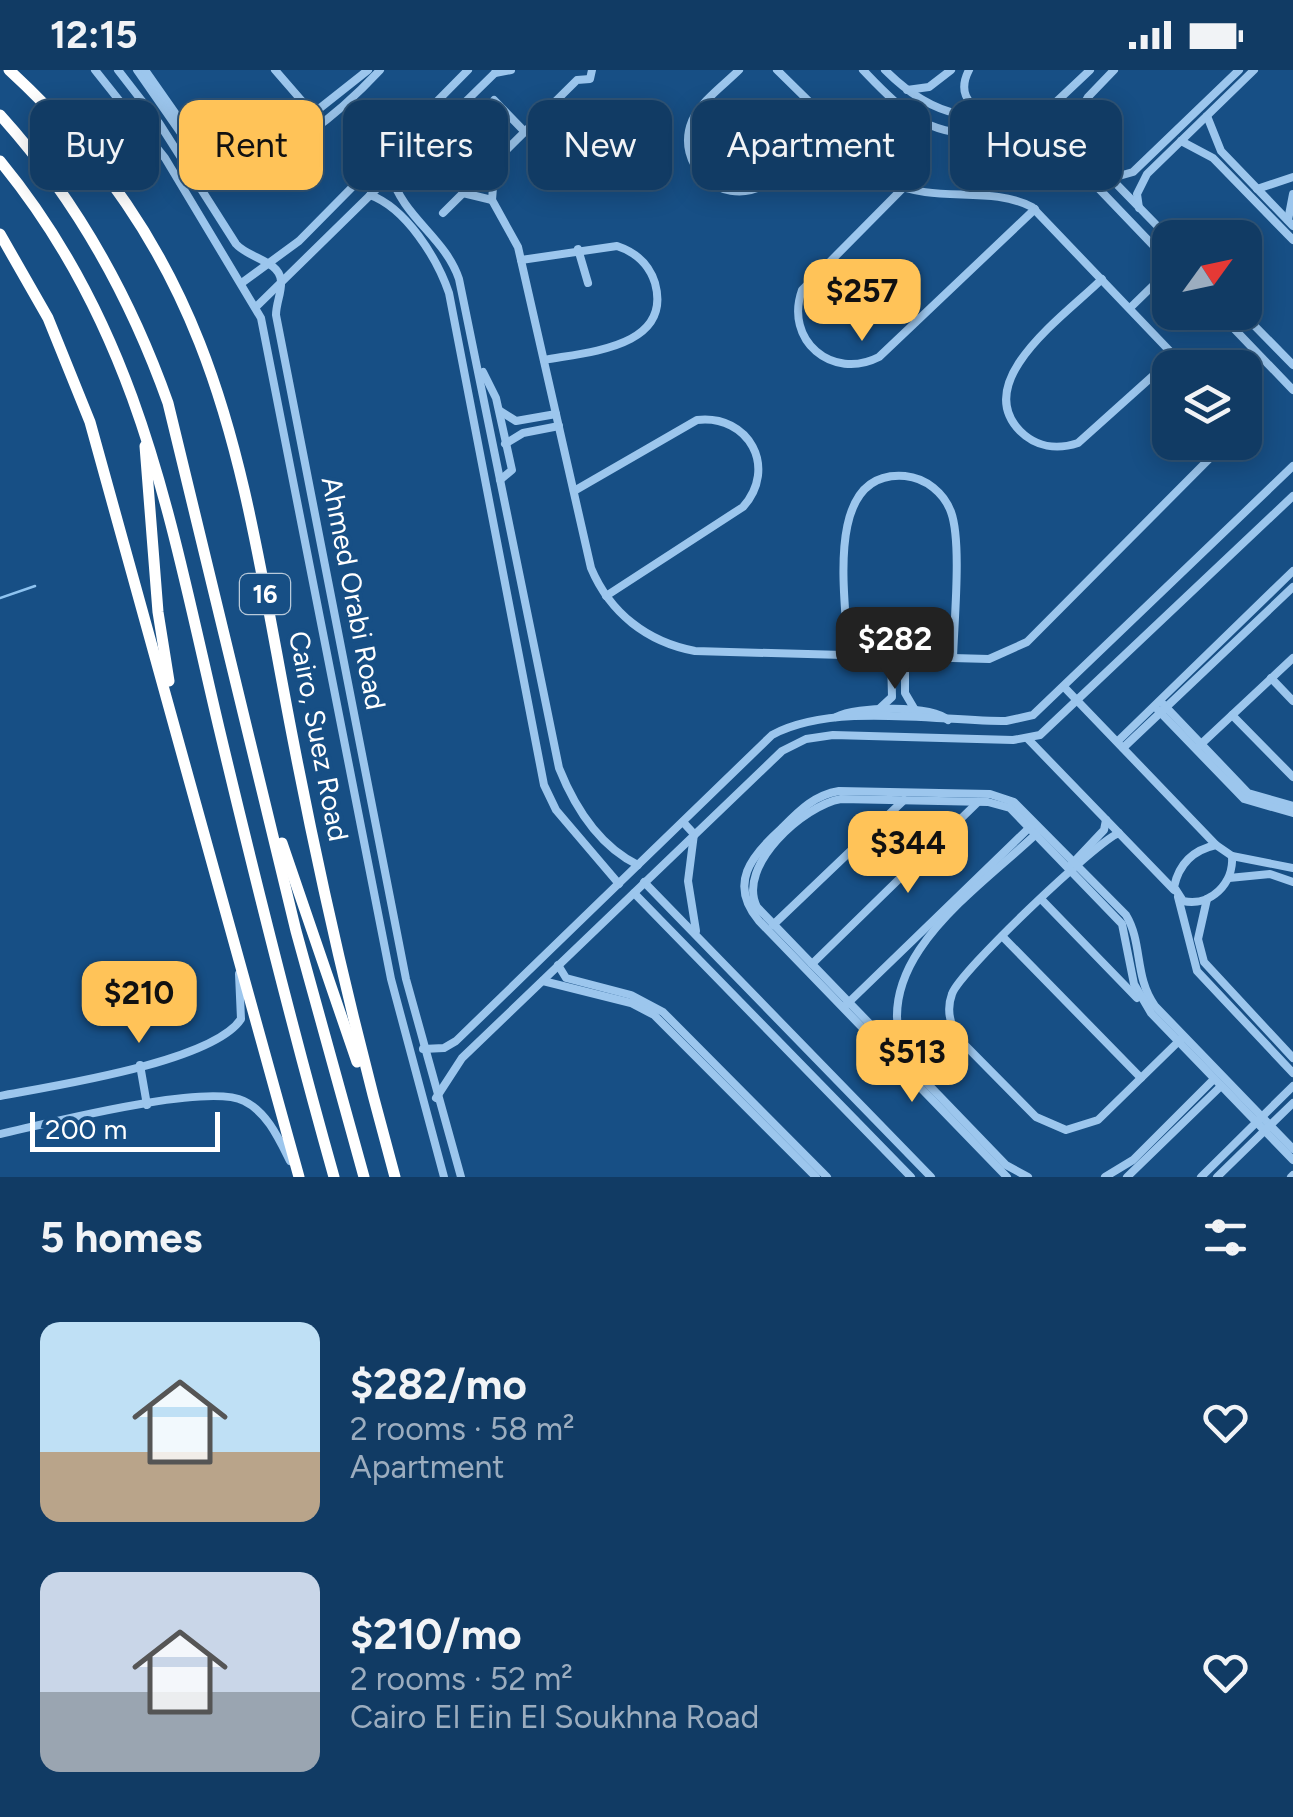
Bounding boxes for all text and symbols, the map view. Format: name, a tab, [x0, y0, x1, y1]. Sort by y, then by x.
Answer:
text: 12:15	[50, 12, 138, 58]
chip: Buy	[30, 100, 159, 190]
chip: Rent	[179, 100, 323, 190]
chip: Filters	[343, 100, 508, 190]
chip: New	[528, 100, 672, 190]
chip: Apartment	[692, 100, 930, 190]
chip: House	[950, 100, 1122, 190]
north arrow	[1152, 220, 1262, 330]
map controls	[1152, 220, 1262, 460]
pin: $257	[803, 259, 921, 344]
text: $257	[826, 272, 898, 310]
button: layers	[1152, 350, 1262, 460]
street label: Ahmed Orabi Road	[315, 474, 393, 712]
road number: 16	[240, 574, 290, 614]
pin: $282	[836, 607, 954, 692]
text: $282	[858, 620, 932, 658]
street label: Cairo, Suez Road	[282, 628, 356, 844]
pin: $344	[849, 811, 967, 896]
text: $344	[870, 824, 946, 862]
pin: $210	[80, 961, 198, 1046]
text: $210	[104, 974, 174, 1012]
pin: $513	[853, 1020, 971, 1105]
text: $513	[878, 1033, 946, 1071]
scale bar	[30, 1107, 220, 1152]
text: 200 m	[45, 1112, 127, 1146]
icon: filters	[1198, 1210, 1253, 1265]
text: 5 homes	[40, 1212, 202, 1263]
text: $282/mo	[350, 1359, 527, 1410]
icon: home	[120, 1362, 240, 1482]
icon: heart	[1198, 1395, 1253, 1450]
text: 2 rooms · 58 m²	[350, 1410, 575, 1448]
text: Apartment	[350, 1448, 504, 1486]
text: $210/mo	[350, 1609, 522, 1660]
icon: home	[120, 1612, 240, 1732]
icon: heart	[1198, 1645, 1253, 1700]
text: 2 rooms · 52 m²	[350, 1660, 573, 1698]
text: Cairo El Ein El Soukhna Road	[350, 1698, 759, 1736]

